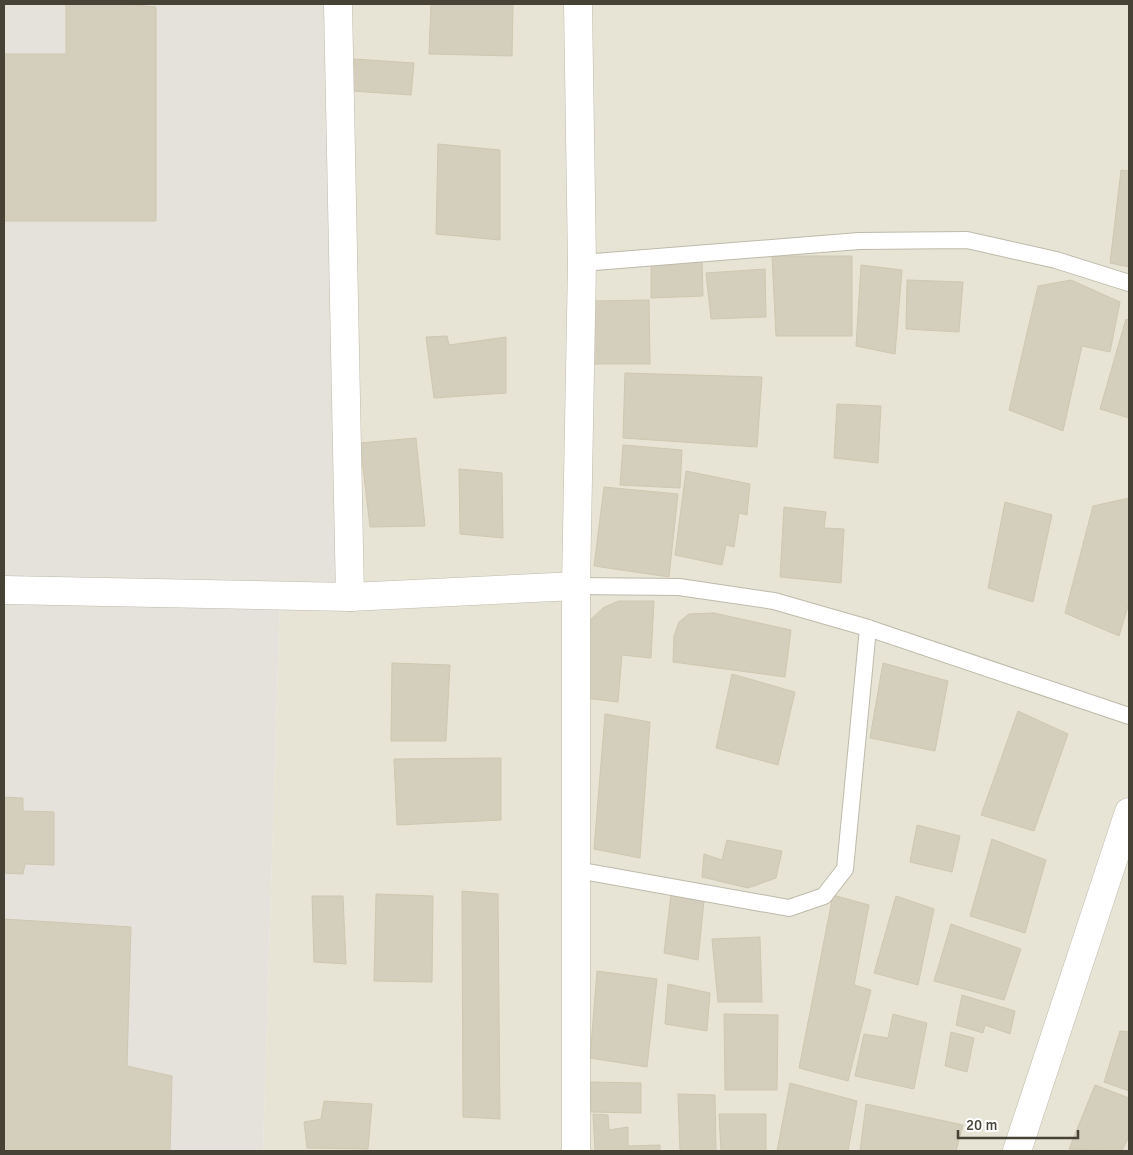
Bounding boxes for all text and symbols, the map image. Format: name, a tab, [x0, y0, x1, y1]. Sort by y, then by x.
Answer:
scale bar	[958, 1108, 1078, 1140]
text: 20 m	[966, 1116, 997, 1134]

